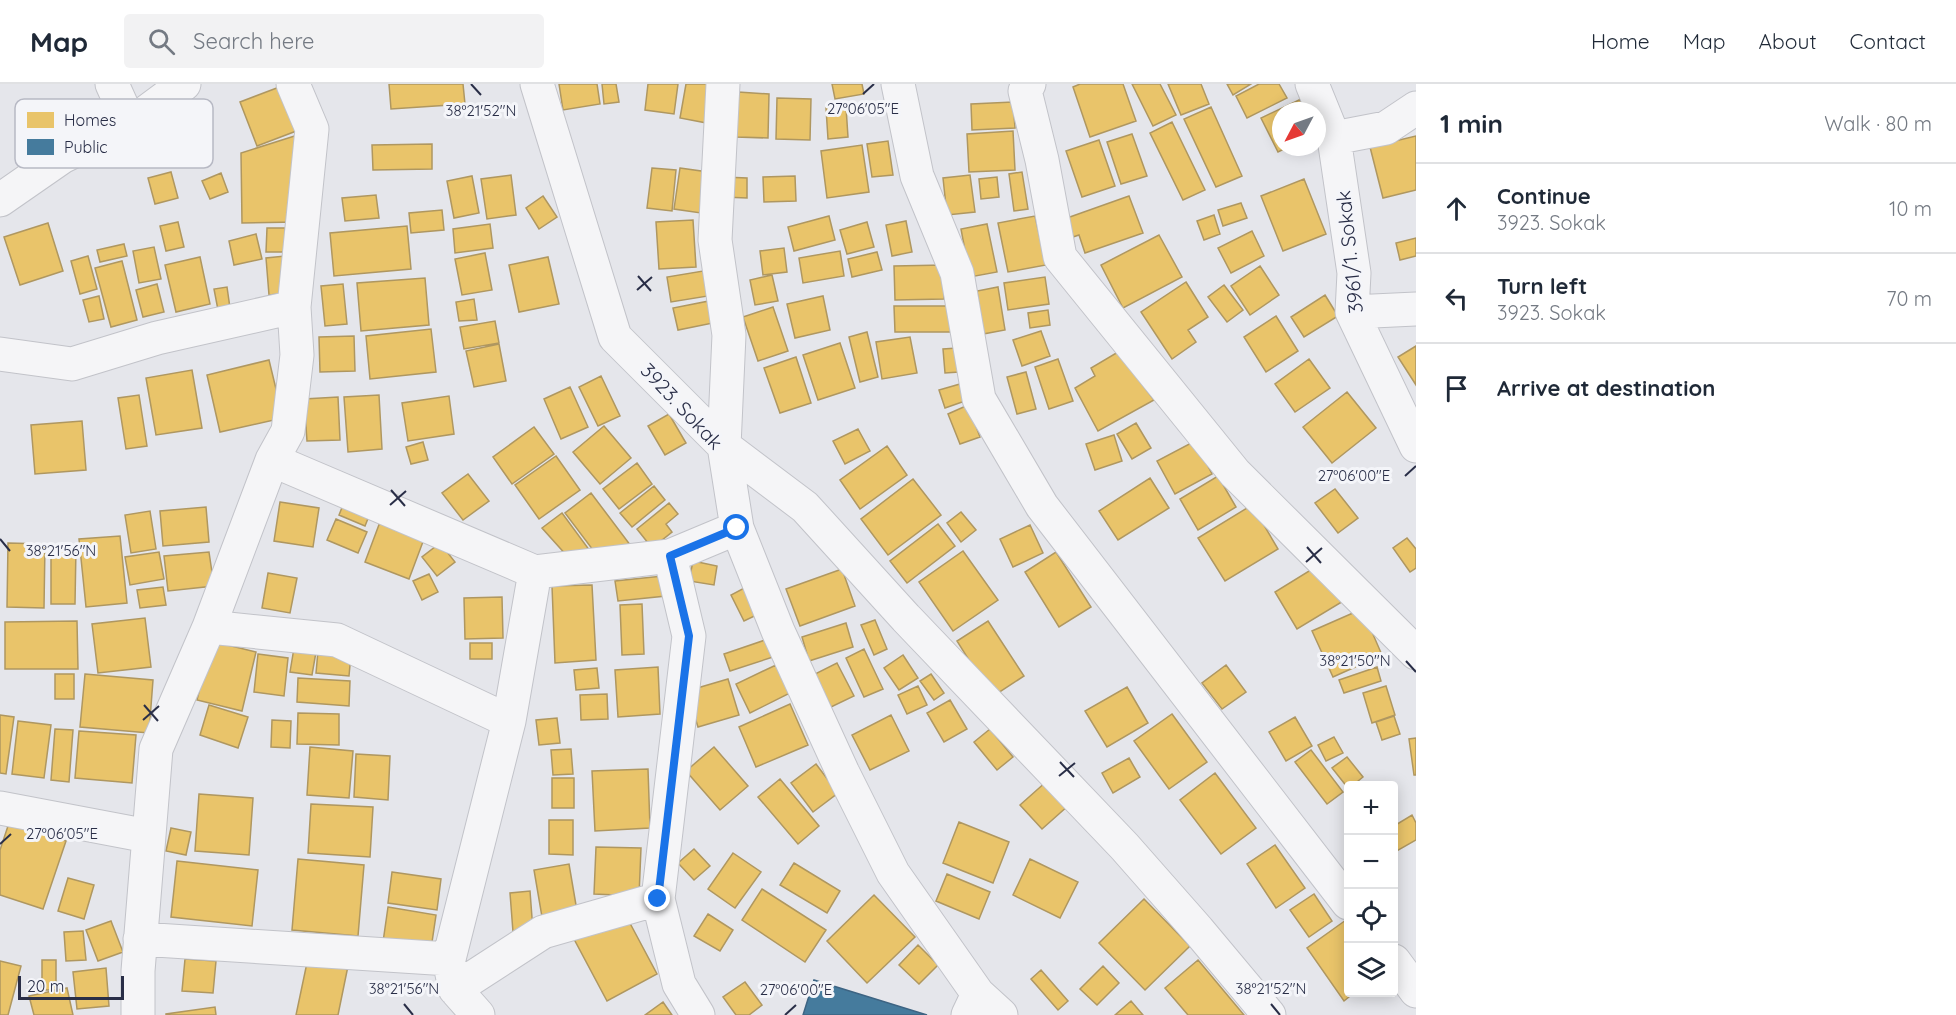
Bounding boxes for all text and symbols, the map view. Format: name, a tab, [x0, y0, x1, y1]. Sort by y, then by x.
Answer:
search box	[124, 14, 544, 68]
text: Map	[30, 24, 88, 59]
icon: search	[145, 25, 178, 58]
text: Search here	[193, 27, 315, 55]
text: Home	[1591, 28, 1650, 54]
text: Map	[1683, 28, 1726, 54]
text: About	[1759, 28, 1817, 54]
text: Contact	[1850, 28, 1926, 54]
legend	[15, 99, 213, 168]
text: 27°06'05"E	[827, 99, 899, 118]
text: 38°21'52"N	[446, 101, 516, 120]
north arrow	[1272, 102, 1326, 156]
text: 1 min	[1440, 107, 1503, 140]
text: Homes	[64, 110, 116, 130]
text: Walk · 80 m	[1824, 111, 1932, 136]
text: Public	[64, 137, 108, 157]
text: Continue	[1497, 182, 1591, 210]
street label: 3961/1. Sokak	[1330, 189, 1368, 315]
icon: ahead	[1440, 192, 1473, 225]
text: 10 m	[1889, 196, 1932, 221]
text: 3923. Sokak	[1497, 210, 1606, 235]
text: Turn left	[1497, 272, 1587, 300]
icon: left	[1440, 282, 1473, 315]
text: 70 m	[1886, 286, 1932, 311]
text: 3923. Sokak	[1497, 300, 1606, 325]
street label: 3923. Sokak	[636, 358, 728, 454]
icon: arrive	[1440, 372, 1473, 405]
text: Arrive at destination	[1497, 374, 1715, 402]
text: 27°06'00"E	[1318, 466, 1390, 485]
route start	[723, 514, 749, 540]
text: 38°21'56"N	[26, 541, 96, 560]
text: 38°21'50"N	[1319, 651, 1391, 670]
map controls	[1344, 781, 1398, 997]
button: +	[1344, 781, 1398, 835]
text: 27°06'05"E	[26, 824, 98, 843]
button: −	[1344, 835, 1398, 889]
route end	[644, 885, 670, 911]
button: locate	[1344, 889, 1398, 943]
button: layers	[1344, 943, 1398, 997]
scale bar	[18, 973, 124, 1000]
text: 20 m	[27, 976, 64, 996]
text: 38°21'56"N	[369, 979, 439, 998]
text: 38°21'52"N	[1236, 979, 1306, 998]
text: 27°06'00"E	[760, 980, 832, 999]

